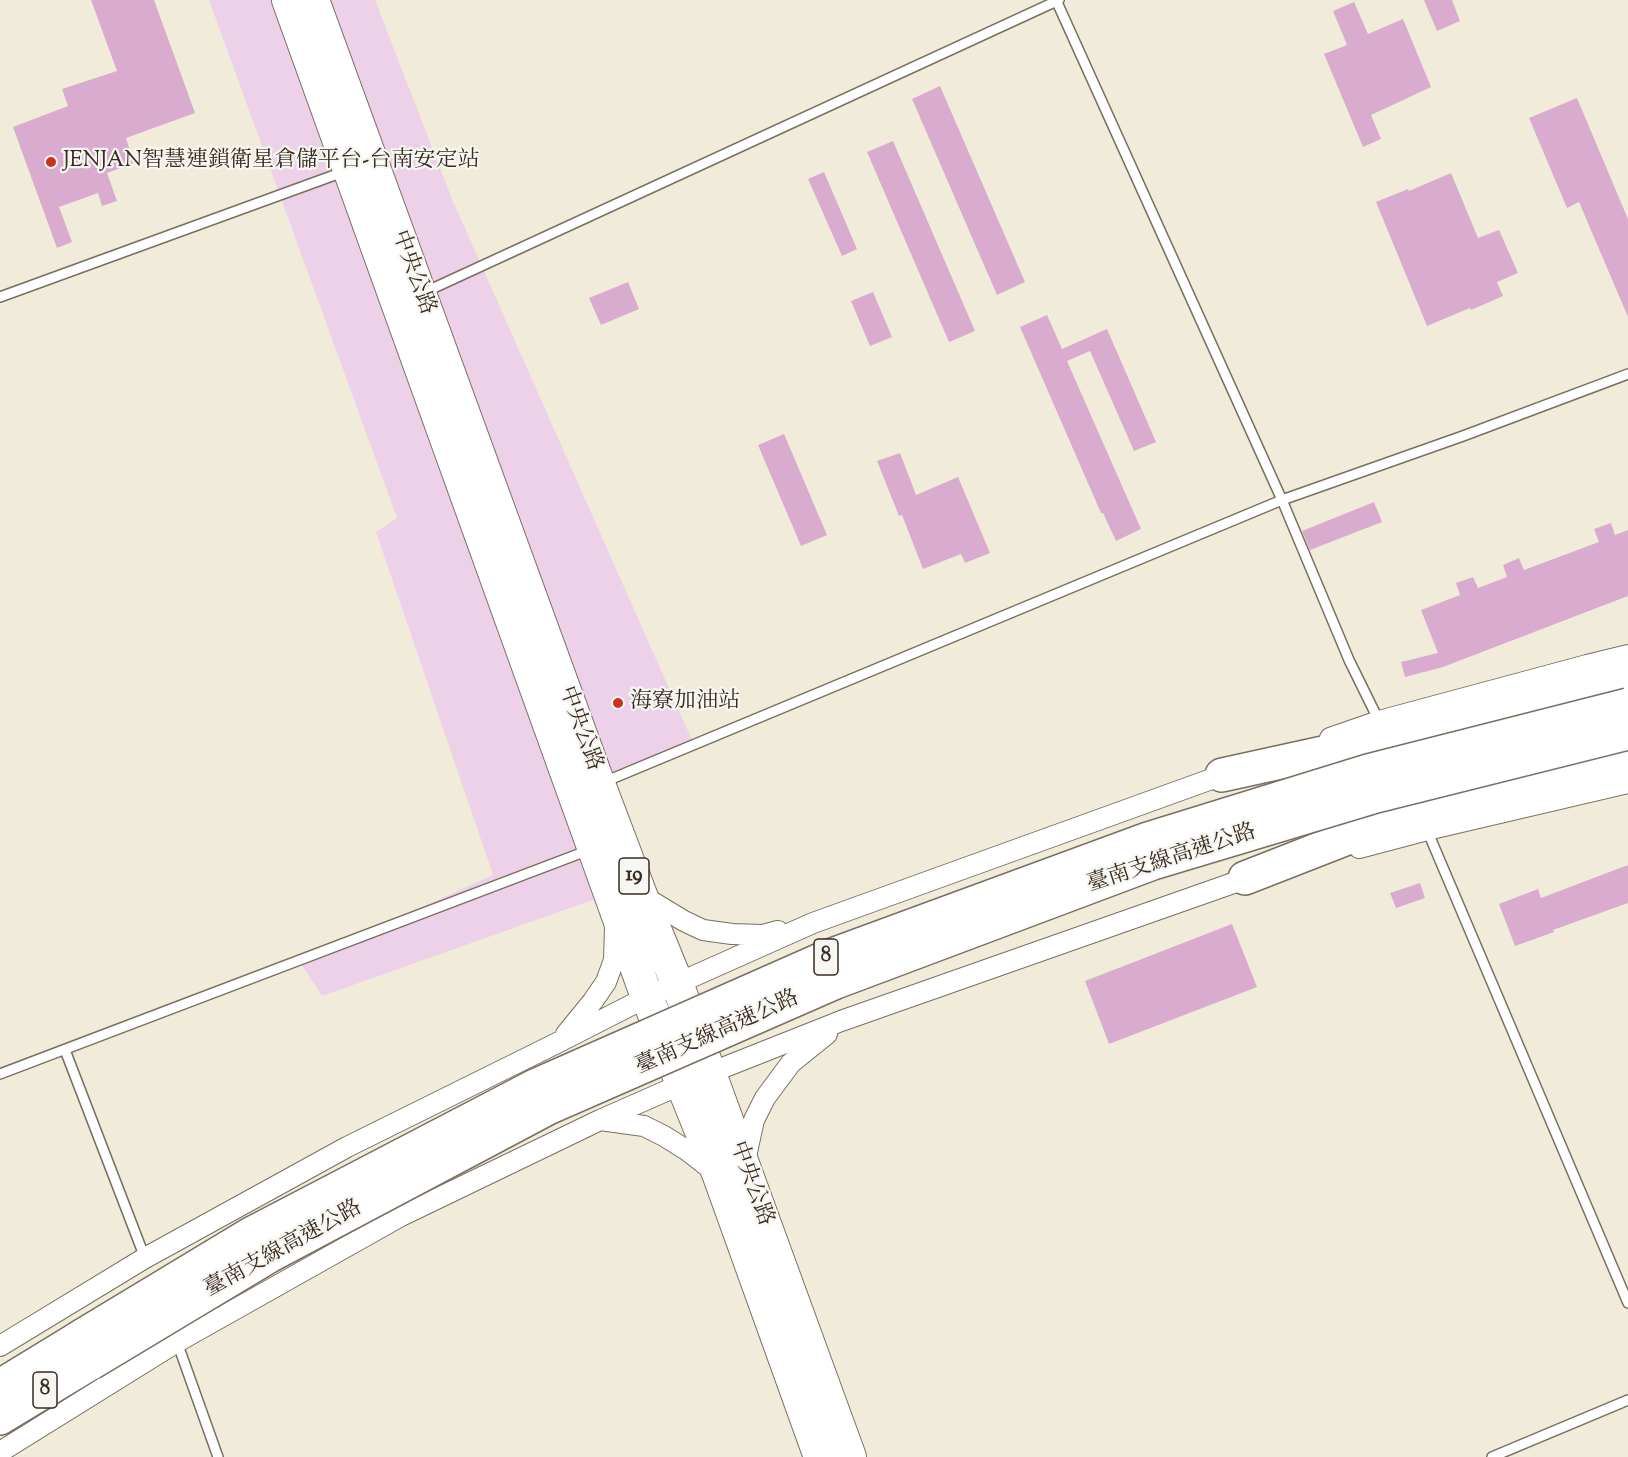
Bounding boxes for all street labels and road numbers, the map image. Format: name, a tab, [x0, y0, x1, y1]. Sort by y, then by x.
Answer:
street label: 中央公路	[385, 227, 439, 319]
street label: 中央公路	[552, 683, 606, 775]
street label: 臺南支線高速公路	[1084, 820, 1260, 900]
road number: 19	[619, 858, 649, 894]
road number: 8	[814, 939, 838, 975]
street label: 臺南支線高速公路	[632, 986, 804, 1082]
street label: 中央公路	[723, 1138, 777, 1230]
street label: 臺南支線高速公路	[201, 1196, 367, 1304]
road number: 8	[33, 1372, 57, 1408]

